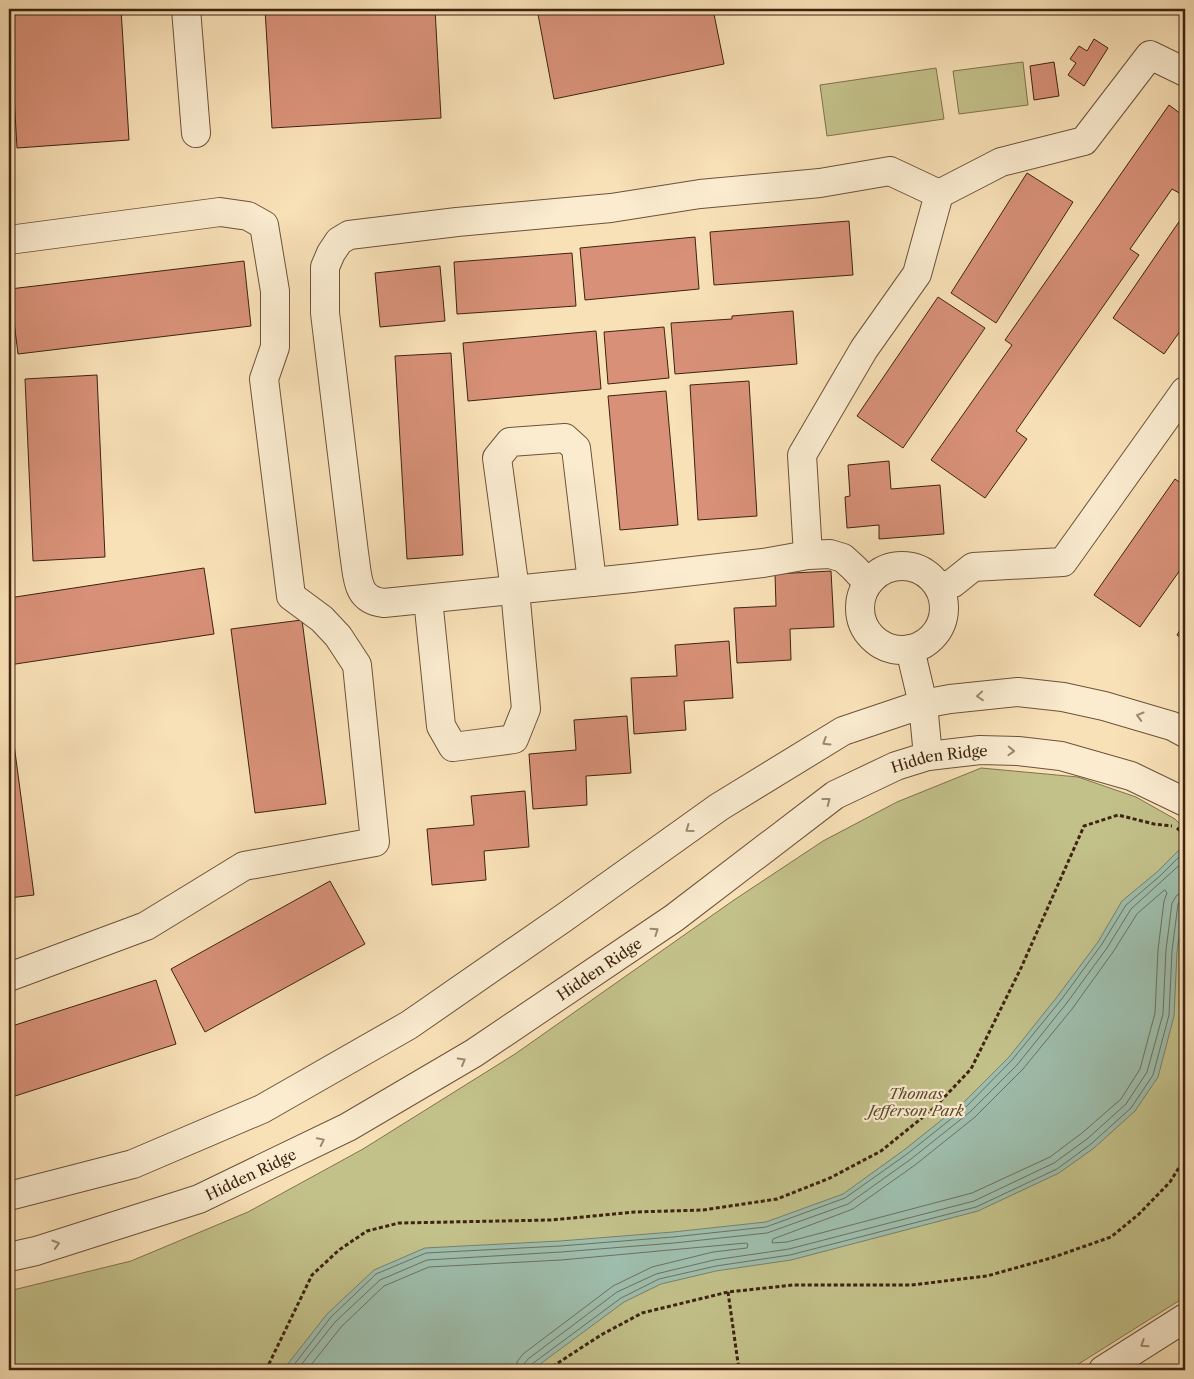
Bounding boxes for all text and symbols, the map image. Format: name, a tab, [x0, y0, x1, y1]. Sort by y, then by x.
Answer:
one-way arrow	[976, 690, 984, 701]
one-way arrow	[1136, 712, 1144, 722]
one-way arrow	[822, 735, 831, 745]
street label: Hidden Ridge	[888, 740, 988, 777]
one-way arrow	[1008, 746, 1016, 756]
one-way arrow	[821, 799, 830, 807]
one-way arrow	[685, 823, 695, 832]
one-way arrow	[649, 928, 659, 937]
street label: Hidden Ridge	[553, 933, 645, 1004]
one-way arrow	[456, 1057, 465, 1067]
park label: Thomas Jefferson Park	[864, 1084, 964, 1120]
one-way arrow	[315, 1137, 324, 1147]
street label: Hidden Ridge	[202, 1144, 299, 1204]
one-way arrow	[51, 1240, 59, 1250]
one-way arrow	[1141, 1338, 1150, 1347]

